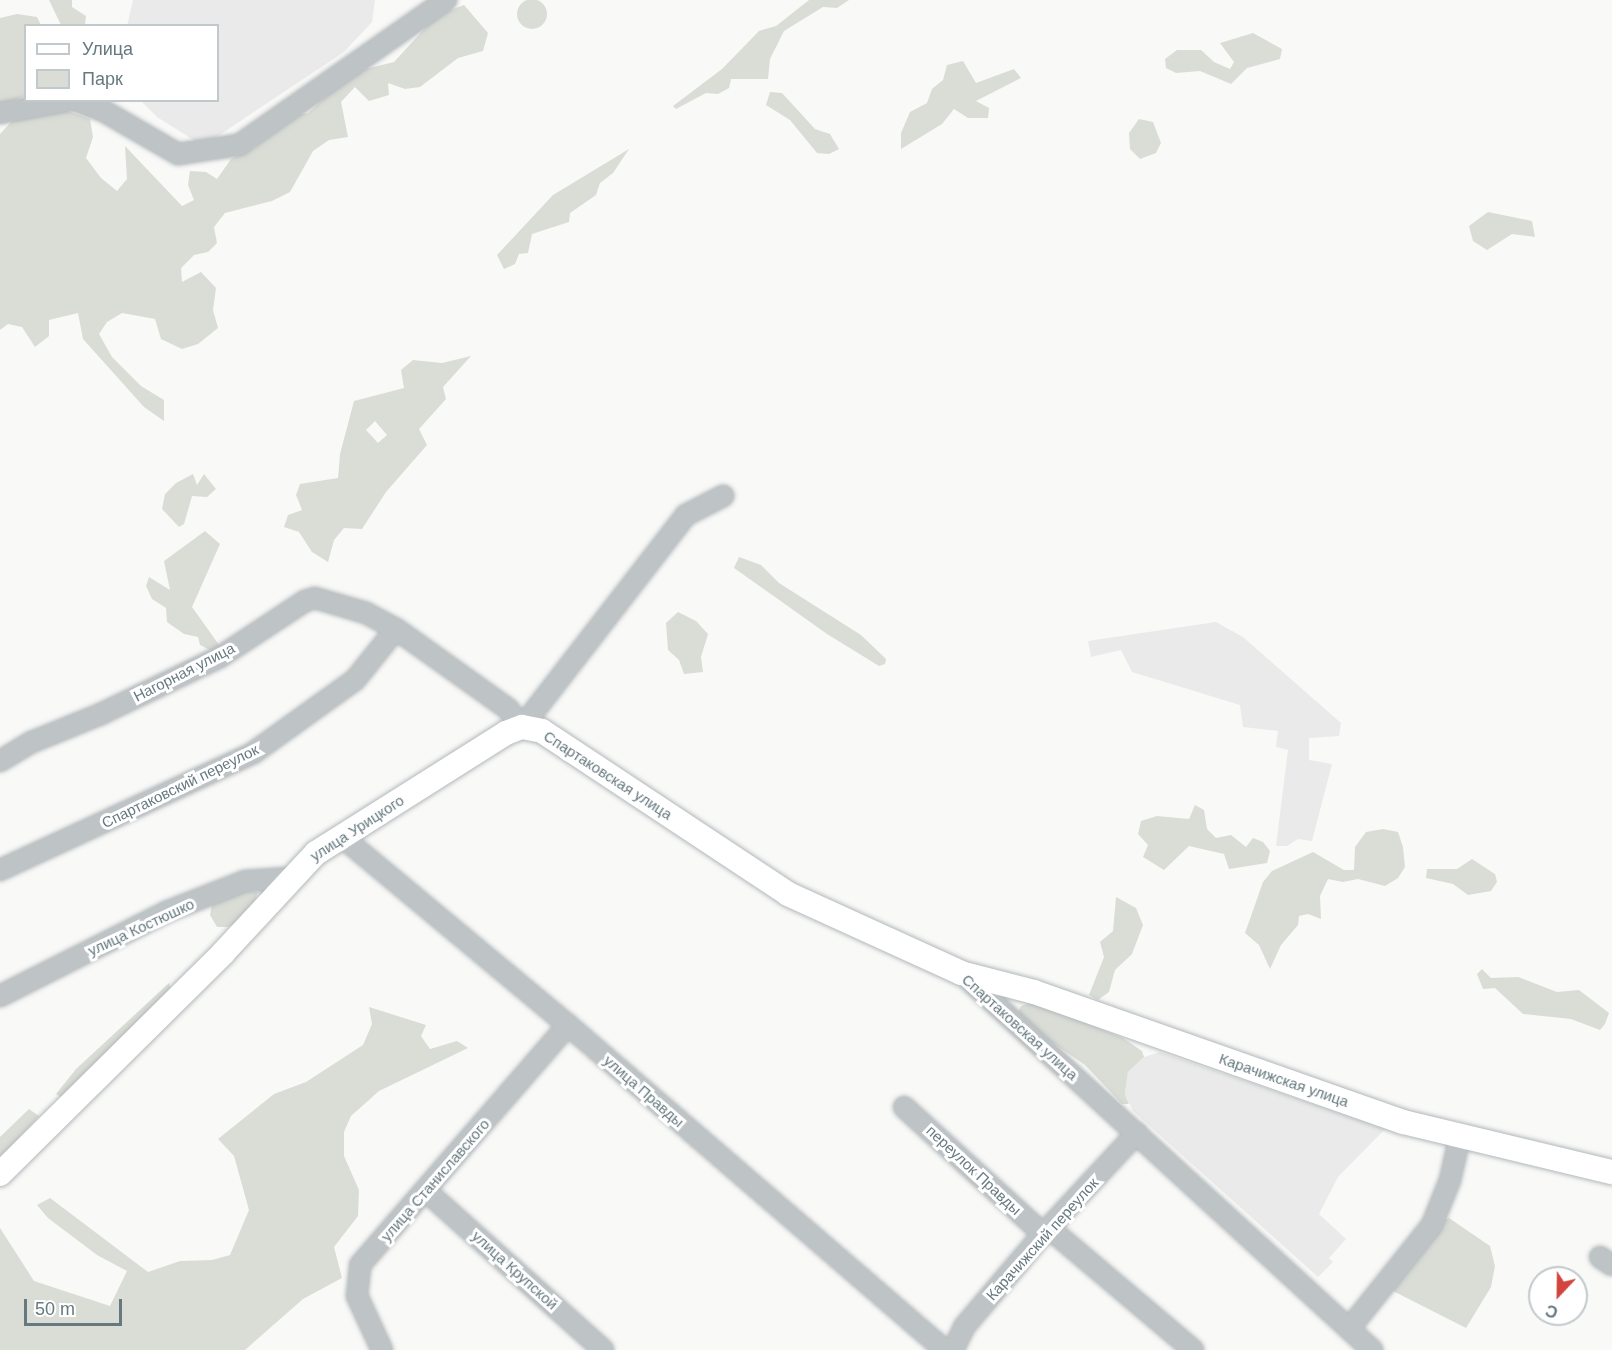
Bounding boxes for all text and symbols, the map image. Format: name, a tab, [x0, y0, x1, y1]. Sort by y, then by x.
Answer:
legend	[24, 24, 219, 102]
text: Улица	[82, 39, 133, 59]
text: Парк	[82, 69, 123, 89]
street label: Нагорная улица	[130, 639, 238, 705]
street label: Спартаковская улица	[540, 727, 676, 823]
street label: Спартаковский переулок	[99, 740, 261, 832]
street label: улица Урицкого	[307, 791, 407, 865]
street label: улица Костюшко	[85, 894, 197, 960]
street label: Спартаковская улица	[958, 970, 1082, 1084]
street label: Карачижская улица	[1217, 1049, 1351, 1111]
street label: улица Правды	[600, 1051, 688, 1131]
street label: улица Станиславского	[377, 1115, 493, 1245]
street label: переулок Правды	[923, 1121, 1025, 1219]
street label: Карачижский переулок	[982, 1174, 1102, 1304]
street label: улица Крупской	[469, 1227, 561, 1313]
north arrow	[1528, 1266, 1588, 1326]
scale bar	[27, 1287, 124, 1325]
text: 50 m	[35, 1299, 75, 1319]
text: С	[1543, 1301, 1560, 1321]

